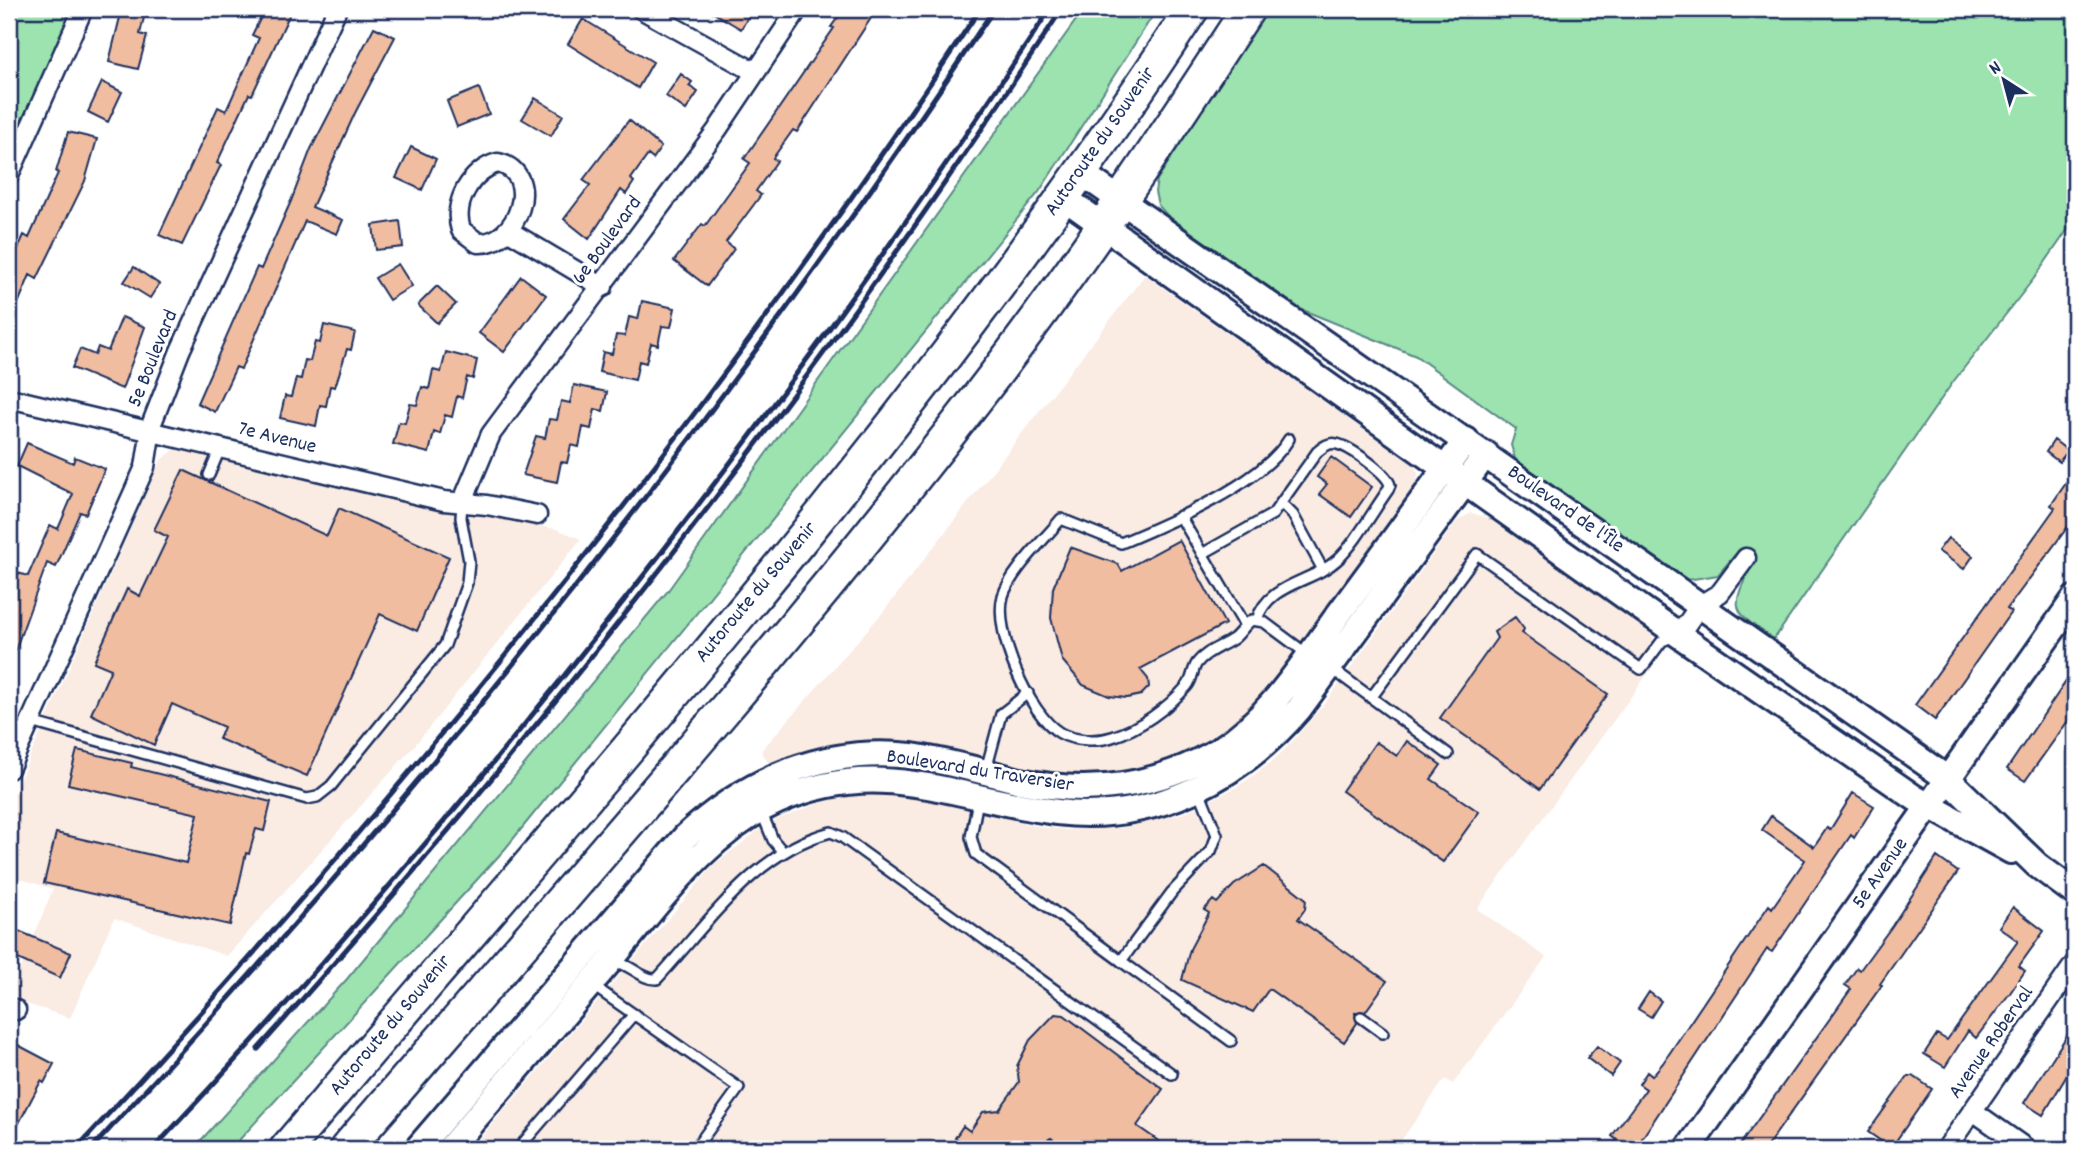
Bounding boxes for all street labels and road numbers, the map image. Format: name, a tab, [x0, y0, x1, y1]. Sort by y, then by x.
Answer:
street label: Autoroute du Souvenir	[1038, 61, 1164, 223]
street label: 6e Boulevard	[566, 190, 650, 292]
street label: 5e Boulevard	[121, 306, 187, 412]
street label: 7e Avenue	[235, 415, 319, 463]
street label: Boulevard de l'Île	[1500, 458, 1630, 562]
street label: Autoroute du Souvenir	[689, 516, 825, 670]
street label: Boulevard du Traversier	[884, 742, 1076, 802]
street label: 5e Avenue	[1845, 832, 1917, 916]
street label: Autoroute du Souvenir	[323, 949, 459, 1103]
street label: Avenue Roberval	[1942, 981, 2042, 1105]

